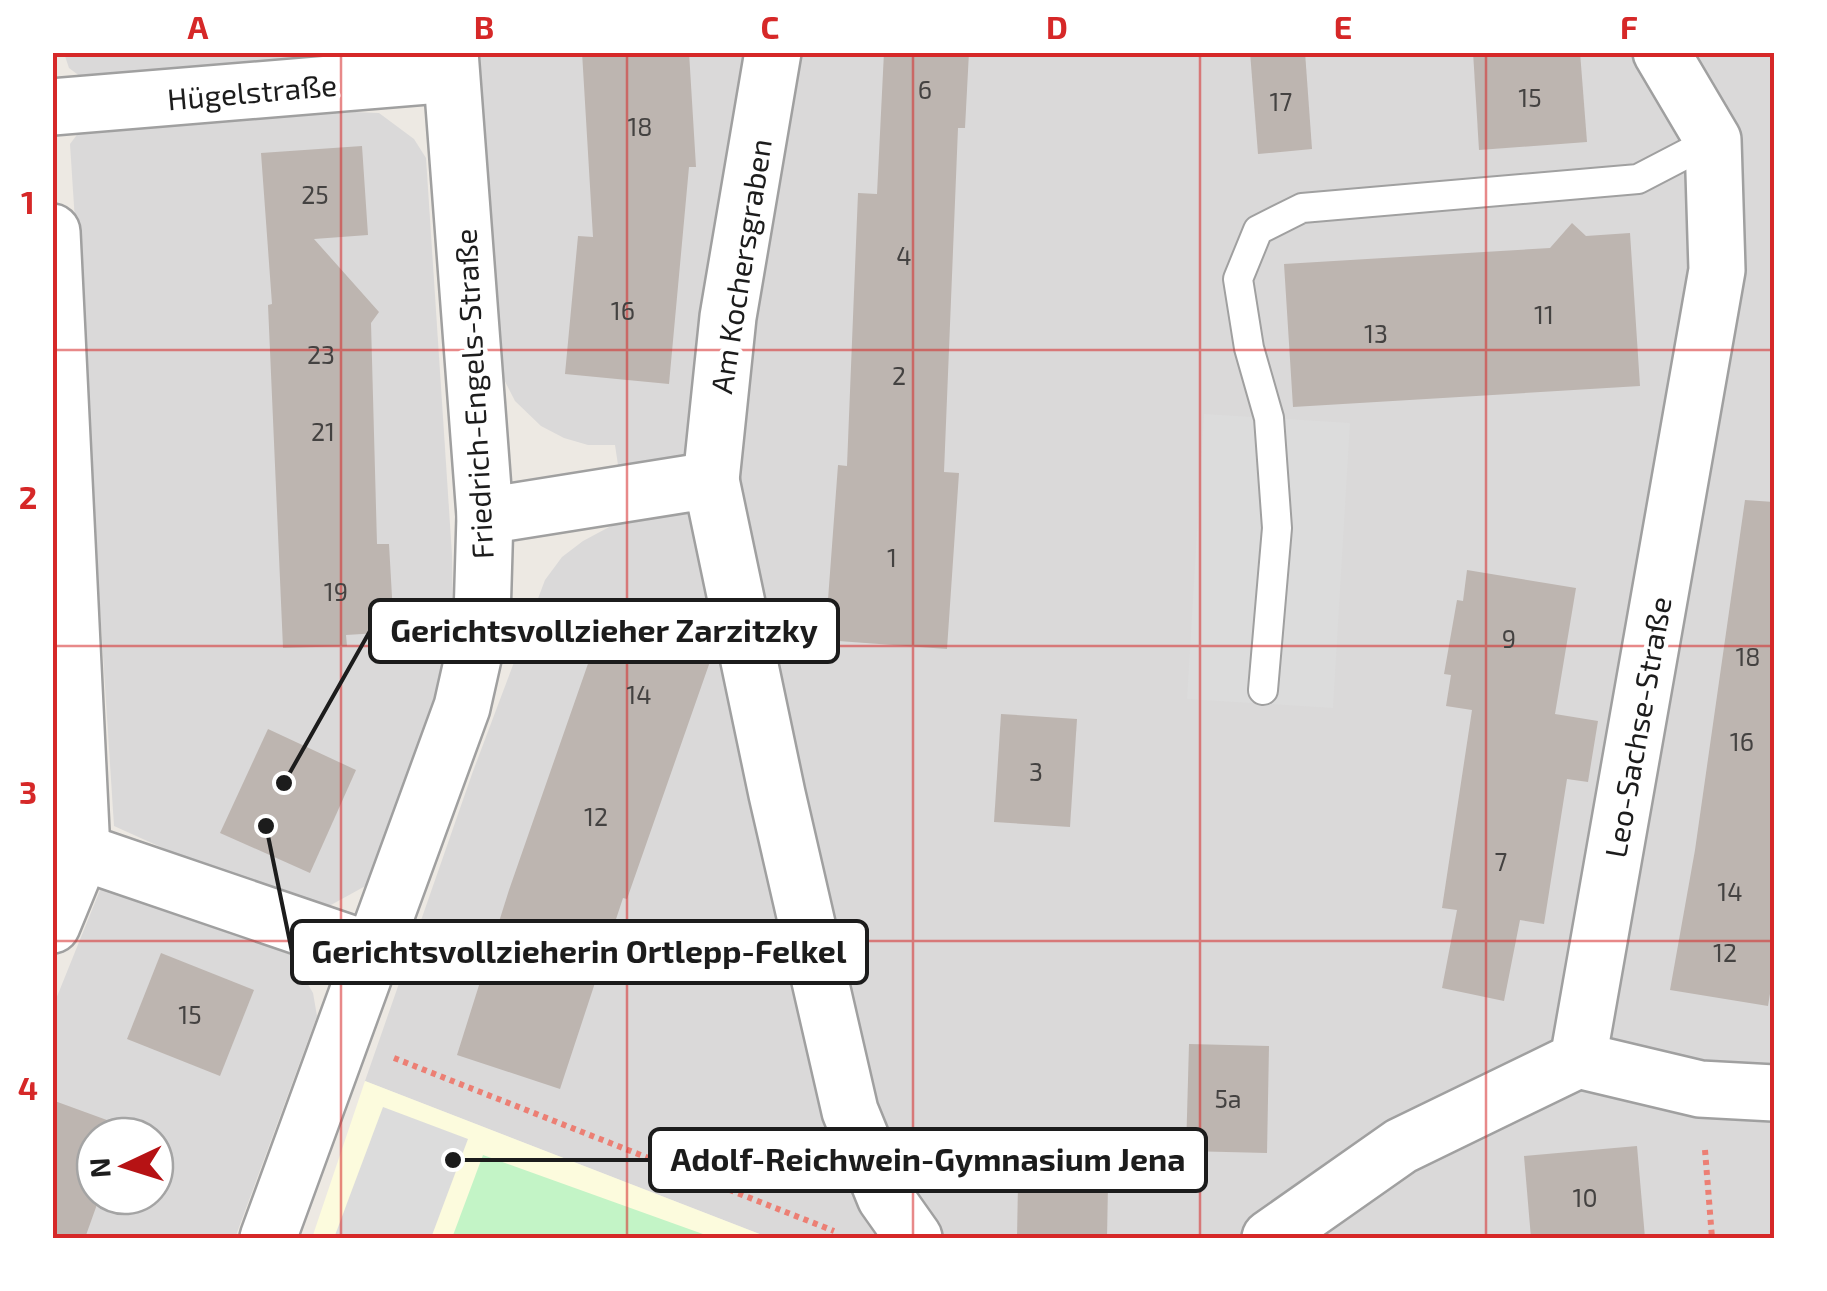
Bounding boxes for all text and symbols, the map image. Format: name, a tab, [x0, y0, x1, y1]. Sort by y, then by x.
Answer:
text: A	[188, 7, 209, 45]
text: B	[474, 7, 494, 45]
text: C	[761, 7, 779, 45]
text: D	[1046, 7, 1068, 45]
text: E	[1334, 7, 1352, 45]
text: F	[1620, 7, 1638, 45]
street label: Hügelstraße	[166, 66, 338, 116]
house number: 6	[918, 74, 932, 104]
house number: 15	[1518, 82, 1542, 112]
house number: 17	[1270, 86, 1293, 116]
house number: 18	[627, 111, 653, 141]
street label: Am Kochersgraben	[702, 136, 778, 396]
house number: 25	[301, 179, 329, 209]
text: 1	[21, 182, 35, 220]
street label: Friedrich-Engels-Straße	[446, 228, 500, 560]
house number: 4	[896, 240, 912, 270]
house number: 16	[611, 295, 635, 325]
house number: 11	[1534, 299, 1554, 329]
house number: 13	[1364, 318, 1388, 348]
house number: 23	[307, 339, 335, 369]
house number: 2	[892, 360, 906, 390]
house number: 21	[311, 416, 335, 446]
text: 2	[19, 477, 37, 515]
house number: 1	[887, 542, 897, 572]
house number: 19	[324, 576, 348, 606]
street label: Leo-Sachse-Straße	[1596, 594, 1678, 860]
callout: Gerichtsvollzieher Zarzitzky	[370, 600, 838, 662]
text: Gerichtsvollzieher Zarzitzky	[390, 610, 818, 649]
house number: 9	[1502, 623, 1516, 653]
house number: 18	[1735, 641, 1761, 671]
house number: 14	[626, 679, 652, 709]
house number: 16	[1730, 726, 1754, 756]
house number: 3	[1029, 756, 1043, 786]
text: 3	[19, 772, 37, 810]
house number: 12	[584, 801, 608, 831]
house number: 7	[1495, 846, 1508, 876]
house number: 14	[1717, 876, 1743, 906]
callout: Gerichtsvollzieherin Ortlepp-Felkel	[292, 921, 867, 983]
text: Gerichtsvollzieherin Ortlepp-Felkel	[312, 931, 847, 969]
house number: 12	[1713, 937, 1737, 967]
house number: 15	[178, 999, 202, 1029]
text: 4	[18, 1068, 38, 1106]
house number: 5a	[1214, 1083, 1242, 1113]
north arrow	[75, 1116, 175, 1216]
callout: Adolf-Reichwein-Gymnasium Jena	[650, 1129, 1206, 1191]
text: Adolf-Reichwein-Gymnasium Jena	[670, 1139, 1186, 1178]
text: N	[81, 1157, 117, 1179]
house number: 10	[1572, 1182, 1598, 1212]

